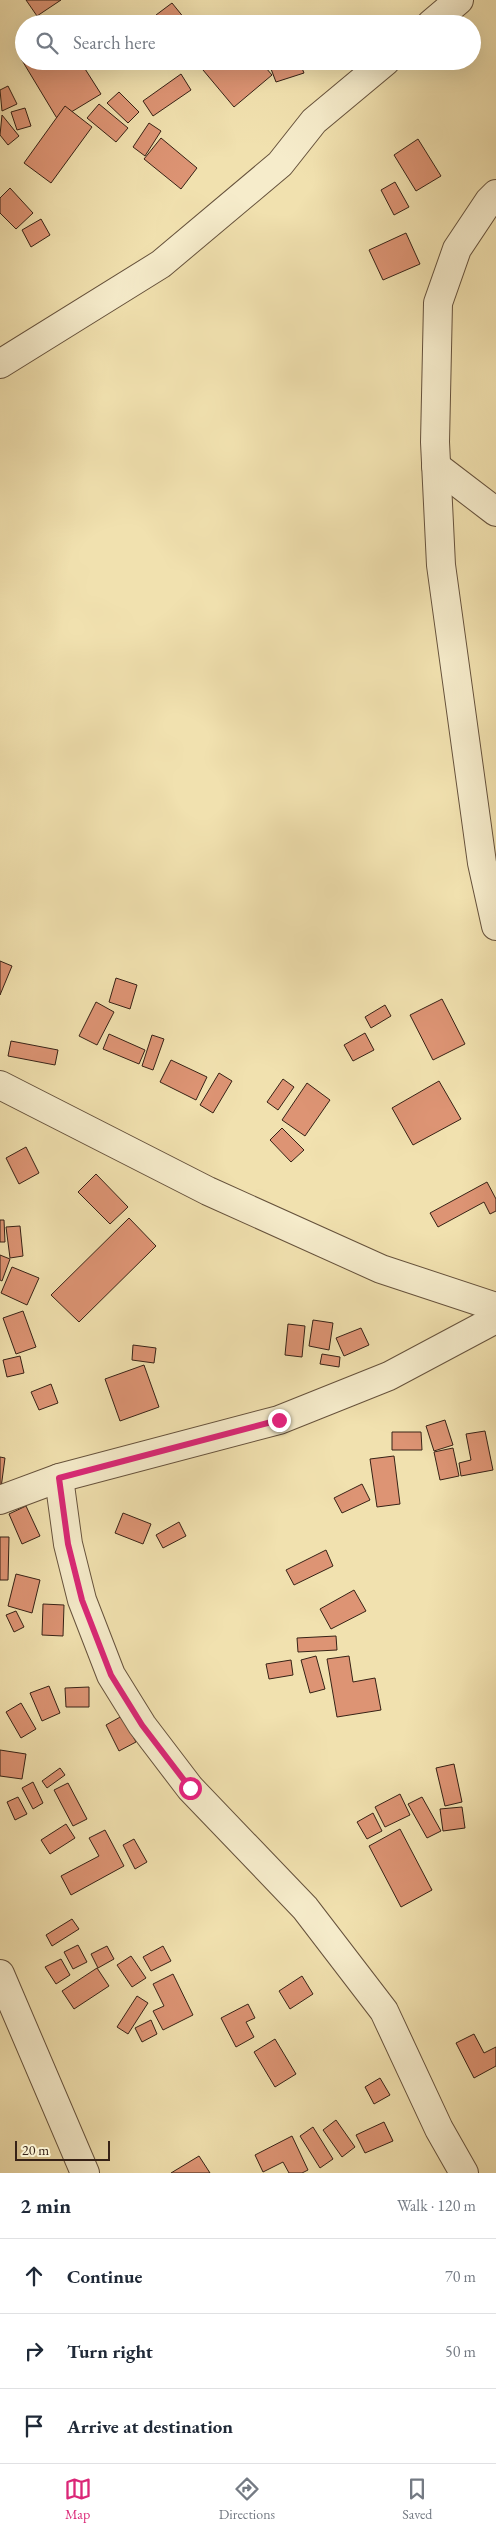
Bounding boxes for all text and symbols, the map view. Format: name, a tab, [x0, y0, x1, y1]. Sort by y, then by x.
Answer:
search box	[15, 15, 481, 70]
icon: search	[33, 29, 61, 57]
text: Search here	[73, 30, 155, 55]
route end	[268, 1409, 291, 1432]
route start	[179, 1777, 202, 1800]
scale bar	[15, 2138, 110, 2161]
text: 20 m	[22, 2141, 49, 2159]
text: 2 min	[20, 2192, 71, 2219]
text: Walk · 120 m	[397, 2195, 476, 2216]
icon: ahead	[20, 2262, 48, 2290]
text: Continue	[67, 2264, 142, 2289]
text: 70 m	[445, 2266, 476, 2287]
icon: right	[20, 2337, 48, 2365]
text: Turn right	[67, 2339, 153, 2364]
text: 50 m	[445, 2341, 476, 2362]
icon: arrive	[20, 2412, 48, 2440]
text: Arrive at destination	[67, 2414, 233, 2439]
tab: Map	[64, 2475, 92, 2523]
tab: Directions	[219, 2475, 275, 2523]
tab: Saved	[402, 2475, 432, 2523]

